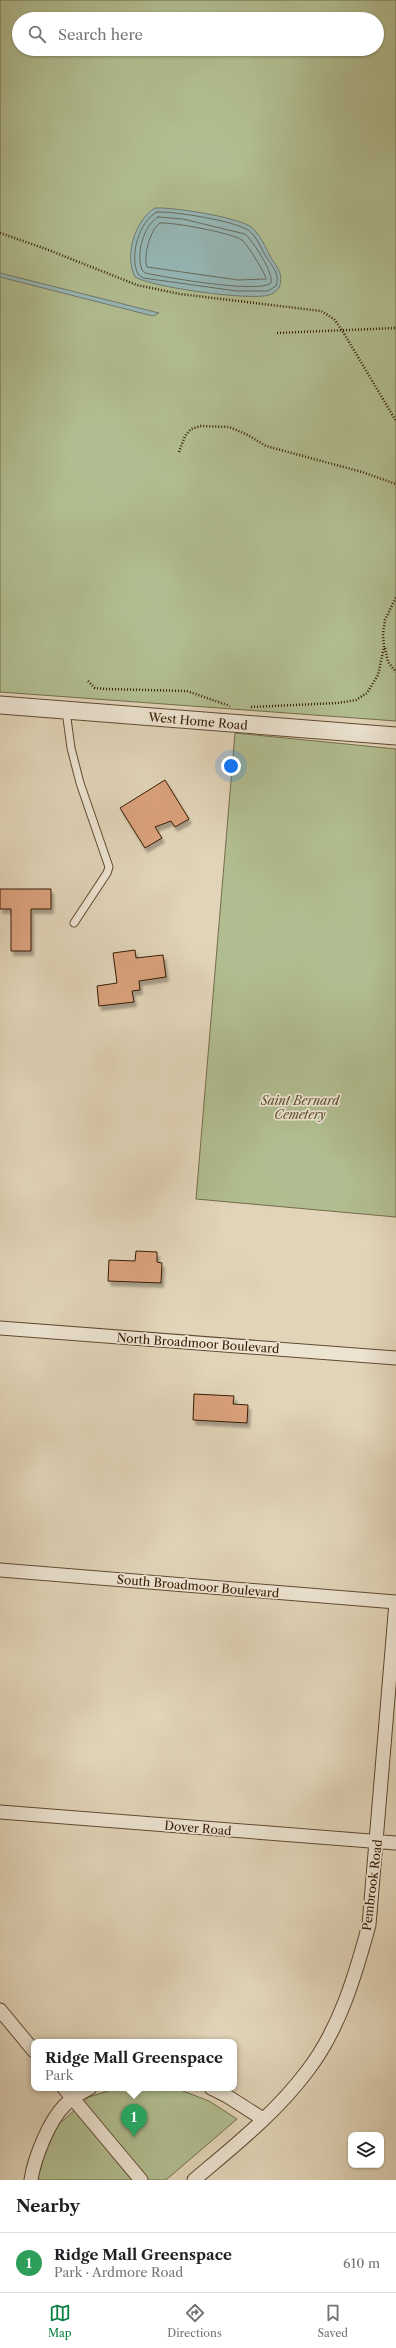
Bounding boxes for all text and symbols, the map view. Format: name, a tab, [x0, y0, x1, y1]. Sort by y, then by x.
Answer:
search box	[12, 12, 384, 56]
icon: search	[26, 23, 48, 45]
text: Search here	[58, 25, 143, 44]
street label: West Home Road	[147, 709, 249, 733]
your location	[221, 756, 241, 776]
park label: Saint Bernard Cemetery	[260, 1093, 341, 1122]
street label: North Broadmoor Boulevard	[116, 1330, 281, 1356]
street label: South Broadmoor Boulevard	[116, 1571, 280, 1601]
street label: Dover Road	[164, 1818, 233, 1838]
street label: Pembrook Road	[359, 1838, 385, 1932]
popup	[31, 2039, 237, 2091]
text: Ridge Mall Greenspace	[45, 2048, 223, 2067]
text: Park	[45, 2067, 73, 2083]
pin: 1	[121, 2104, 147, 2137]
map controls	[348, 2132, 384, 2168]
button: layers	[348, 2132, 384, 2168]
text: Nearby	[16, 2196, 80, 2216]
text: Ridge Mall Greenspace	[54, 2245, 232, 2264]
text: 1	[26, 2255, 32, 2271]
text: 610 m	[343, 2255, 380, 2271]
text: Park · Ardmore Road	[54, 2264, 183, 2280]
tab: Map	[48, 2302, 72, 2340]
tab: Directions	[167, 2302, 222, 2340]
tab: Saved	[318, 2302, 348, 2340]

